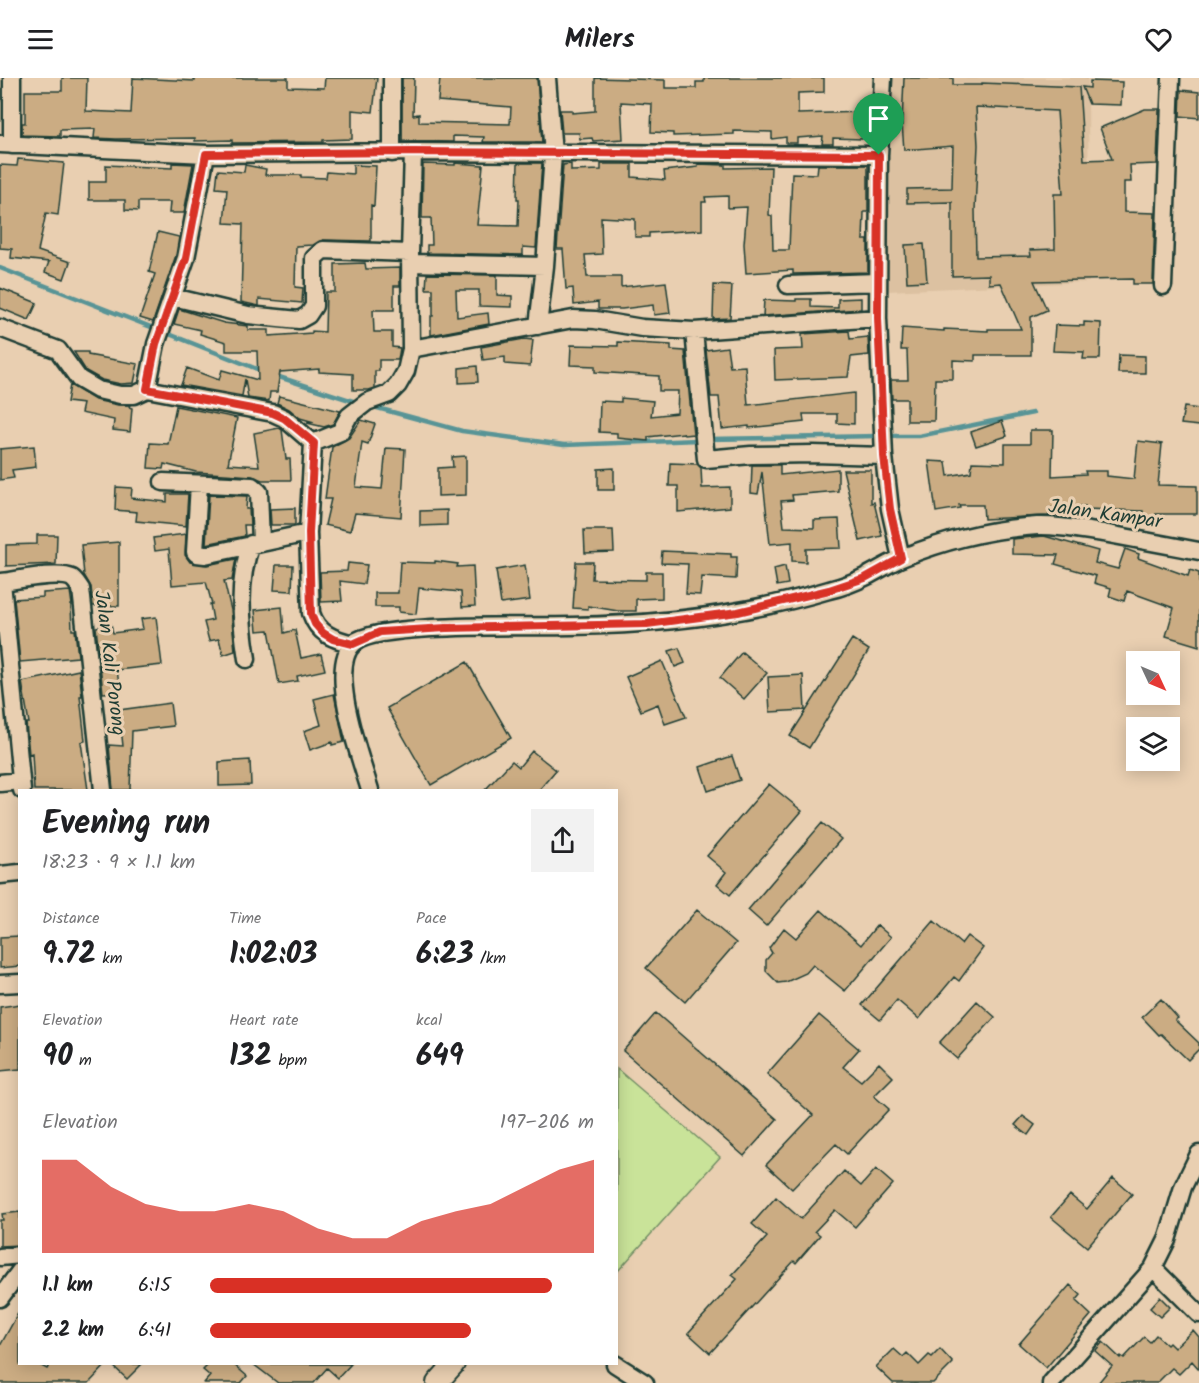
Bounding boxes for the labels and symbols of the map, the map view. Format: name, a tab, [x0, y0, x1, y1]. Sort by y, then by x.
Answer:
pin	[853, 93, 904, 155]
street label: Jalan Kampar	[1046, 491, 1165, 539]
street label: Jalan Kali Porong	[84, 588, 134, 738]
north arrow	[1126, 651, 1180, 705]

